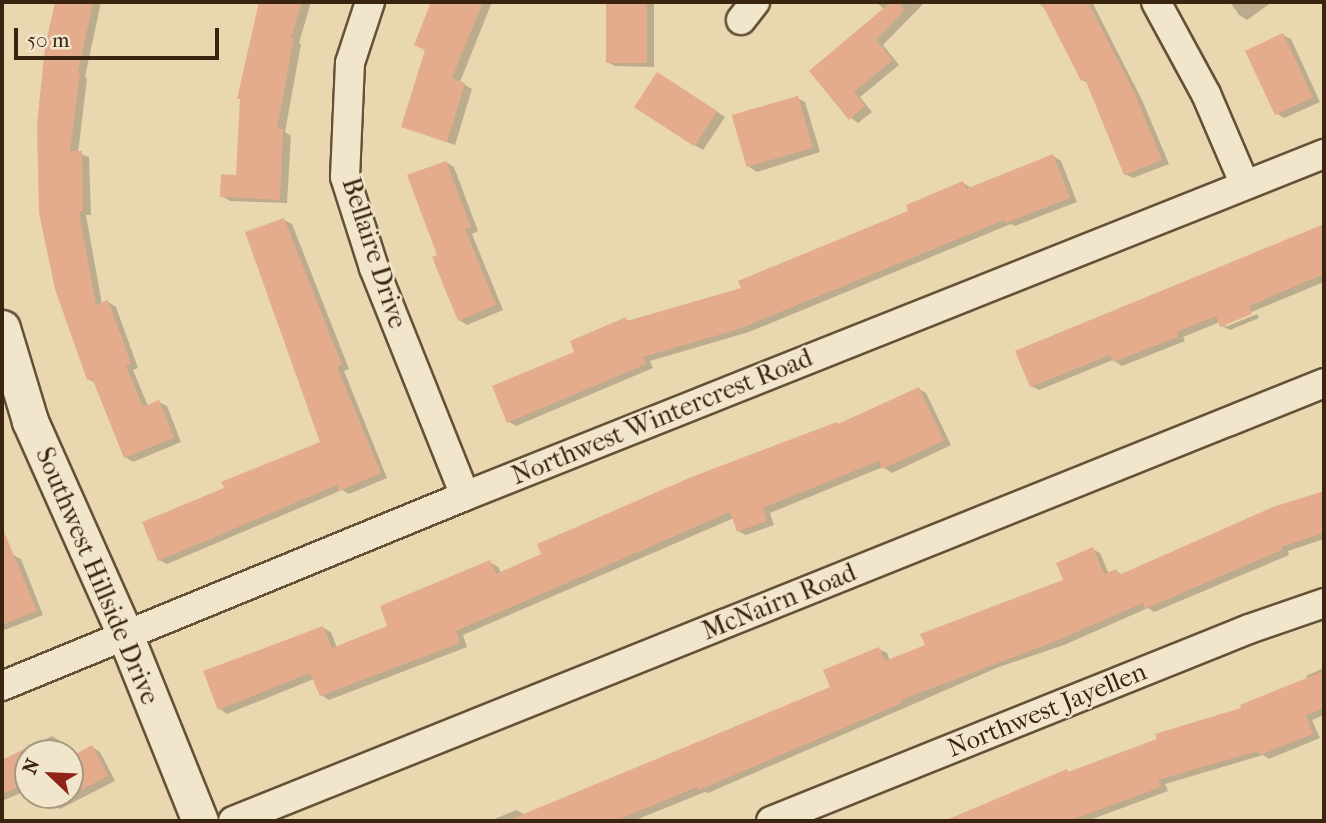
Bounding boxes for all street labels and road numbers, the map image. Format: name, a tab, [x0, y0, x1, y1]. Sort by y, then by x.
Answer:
street label: Bellaire Drive	[335, 174, 413, 332]
street label: Northwest Wintercrest Road	[507, 342, 817, 492]
street label: Southwest Hillside Drive	[29, 443, 165, 709]
street label: McNairn Road	[697, 557, 861, 647]
street label: Northwest Jayellen	[943, 656, 1151, 764]

